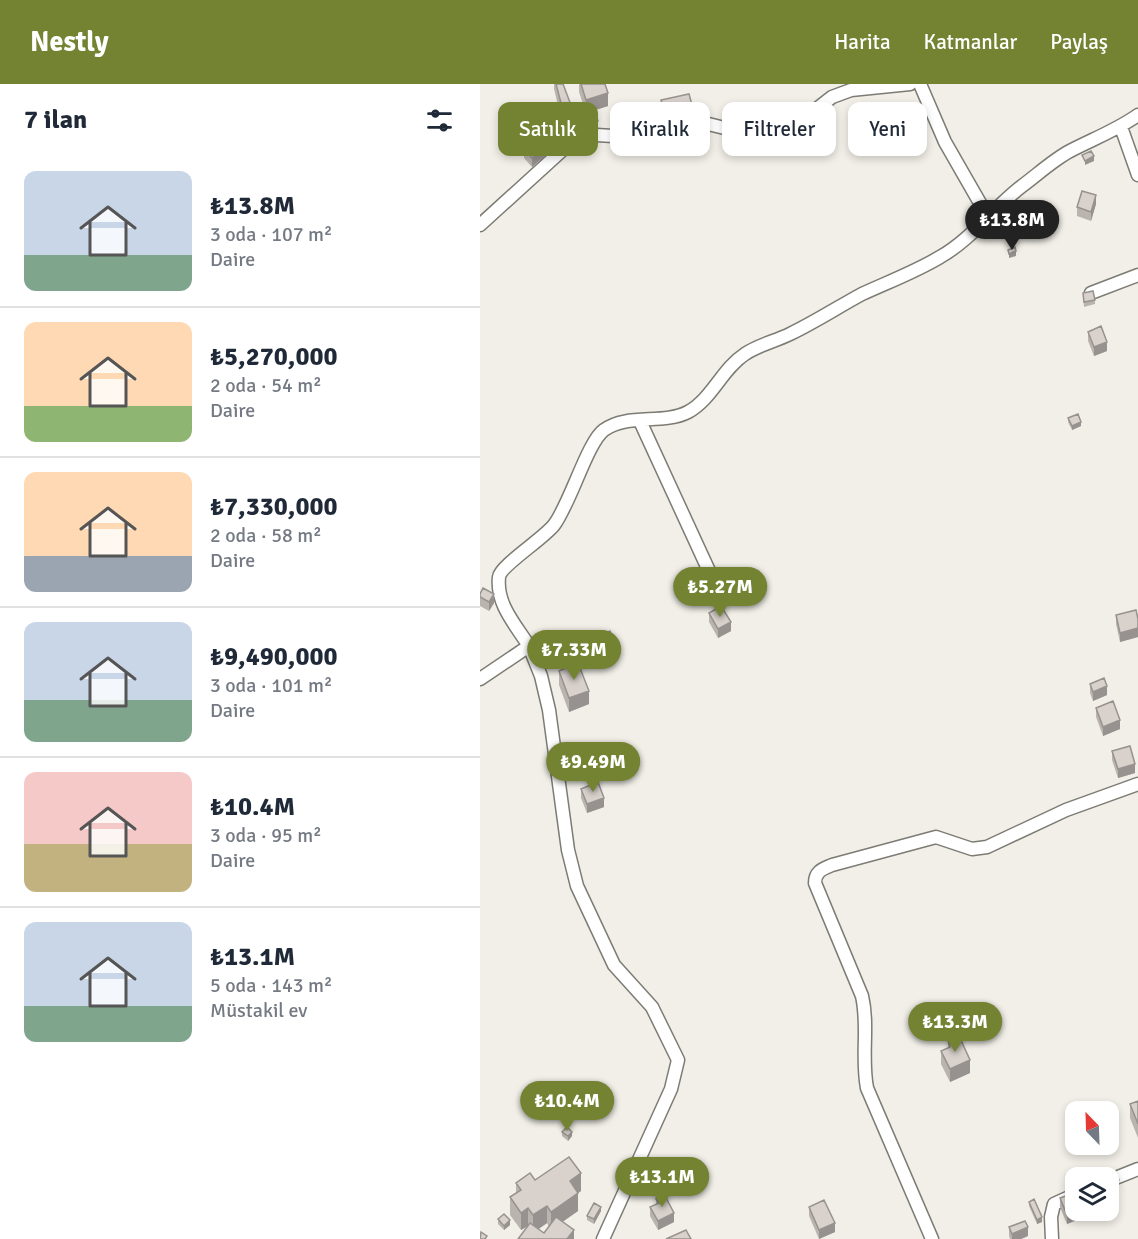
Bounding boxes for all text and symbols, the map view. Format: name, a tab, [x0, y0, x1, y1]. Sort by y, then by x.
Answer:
text: Nestly	[30, 25, 109, 59]
text: Harita	[834, 29, 891, 55]
text: Katmanlar	[924, 29, 1017, 55]
text: Paylaş	[1050, 29, 1108, 55]
chip: Satılık	[498, 102, 598, 156]
chip: Kiralık	[610, 102, 710, 156]
chip: Filtreler	[722, 102, 836, 156]
chip: Yeni	[848, 102, 927, 156]
text: 7 ilan	[24, 104, 87, 136]
icon: filters	[423, 104, 456, 137]
text: ₺13.8M	[210, 190, 295, 222]
icon: home	[72, 195, 144, 267]
pin: ₺13.8M	[963, 200, 1061, 251]
text: ₺13.8M	[979, 207, 1045, 232]
text: 3 oda · 107 m²	[210, 222, 332, 247]
text: Daire	[210, 247, 255, 272]
text: ₺5,270,000	[210, 341, 338, 373]
icon: home	[72, 346, 144, 418]
text: 2 oda · 54 m²	[210, 373, 322, 398]
text: Daire	[210, 398, 255, 423]
text: ₺7,330,000	[210, 491, 338, 523]
icon: home	[72, 496, 144, 568]
text: 2 oda · 58 m²	[210, 523, 322, 548]
text: Daire	[210, 548, 255, 573]
pin: ₺5.27M	[671, 567, 769, 618]
text: ₺5.27M	[687, 574, 753, 599]
pin: ₺7.33M	[525, 630, 623, 681]
text: ₺7.33M	[541, 637, 607, 662]
text: ₺9,490,000	[210, 641, 338, 673]
icon: home	[72, 646, 144, 718]
text: 3 oda · 101 m²	[210, 673, 332, 698]
text: Daire	[210, 698, 255, 723]
pin: ₺9.49M	[544, 742, 642, 793]
text: ₺9.49M	[560, 749, 626, 774]
text: ₺10.4M	[210, 791, 295, 823]
icon: home	[72, 796, 144, 868]
text: 3 oda · 95 m²	[210, 823, 322, 848]
text: Daire	[210, 848, 255, 873]
text: ₺13.1M	[210, 941, 295, 973]
icon: home	[72, 946, 144, 1018]
text: 5 oda · 143 m²	[210, 973, 332, 998]
text: Müstakil ev	[210, 998, 307, 1023]
pin: ₺13.3M	[906, 1002, 1004, 1053]
text: ₺13.3M	[922, 1009, 988, 1034]
pin: ₺10.4M	[518, 1081, 616, 1132]
text: ₺10.4M	[534, 1088, 600, 1113]
north arrow	[1065, 1101, 1119, 1155]
map controls	[1065, 1101, 1119, 1221]
pin: ₺13.1M	[613, 1157, 711, 1208]
text: ₺13.1M	[629, 1164, 695, 1189]
button: layers	[1065, 1167, 1119, 1221]

